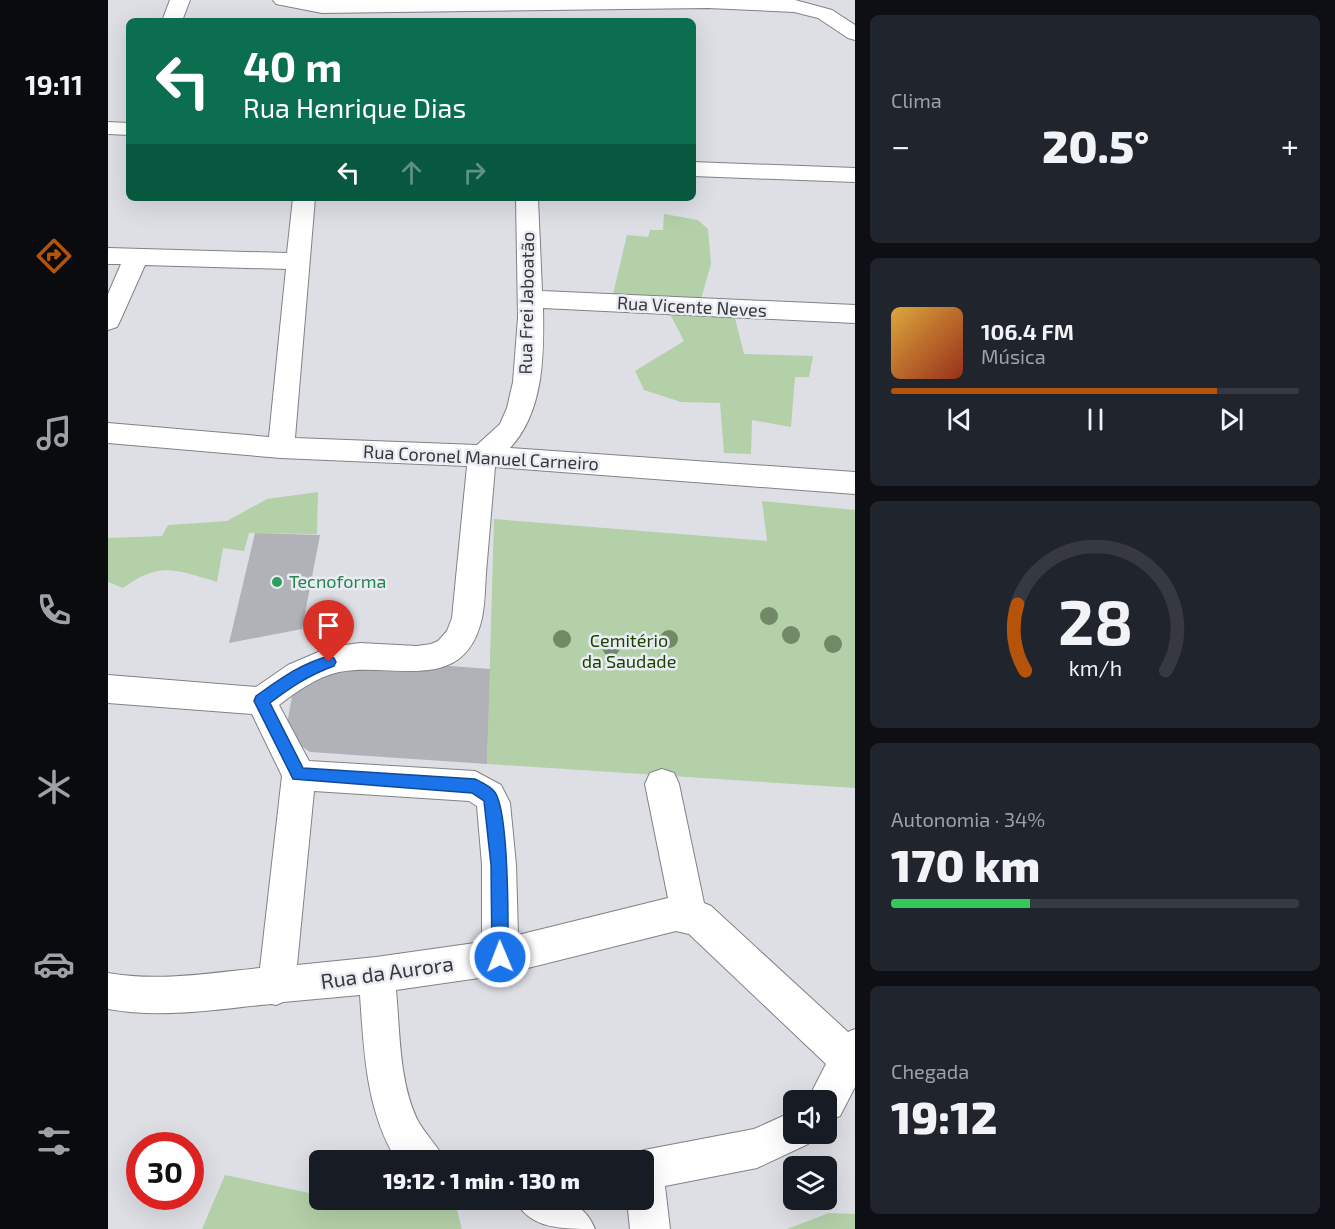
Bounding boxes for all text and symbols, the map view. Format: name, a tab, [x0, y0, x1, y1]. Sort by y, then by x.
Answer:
text: 40 m	[243, 40, 342, 90]
icon: left	[144, 42, 222, 120]
text: 19:11	[25, 68, 83, 100]
text: Clima	[891, 88, 942, 112]
text: Rua Henrique Dias	[243, 91, 466, 123]
text: 20.5°	[1042, 118, 1149, 172]
text: −	[891, 125, 910, 165]
text: +	[1281, 125, 1299, 165]
icon: left	[332, 156, 365, 189]
icon: ahead	[395, 156, 428, 189]
icon: right	[458, 156, 491, 189]
street label: Rua Frei Jaboatão	[514, 231, 538, 375]
icon: directions	[33, 235, 75, 277]
street label: Rua Vicente Neves	[617, 291, 768, 321]
text: 106.4 FM	[981, 318, 1074, 344]
text: Música	[981, 344, 1046, 368]
icon: previous	[943, 403, 976, 436]
icon: pause	[1079, 403, 1112, 436]
icon: next	[1215, 403, 1248, 436]
icon: music	[33, 412, 75, 454]
street label: Rua Coronel Manuel Carneiro	[363, 440, 600, 474]
place label: Tecnoforma	[289, 570, 386, 592]
marker: Tecnoforma	[270, 575, 284, 589]
text: 28	[1057, 584, 1133, 659]
icon: phone	[33, 589, 75, 631]
pin	[303, 600, 354, 662]
icon: arrive	[312, 609, 345, 642]
park label: Cemitério da Saudade	[582, 629, 676, 672]
text: km/h	[1068, 656, 1122, 681]
icon: climate	[33, 766, 75, 808]
text: Autonomia · 34%	[891, 807, 1045, 831]
text: 170 km	[891, 837, 1040, 891]
position arrow	[468, 925, 532, 989]
icon: car	[33, 943, 75, 985]
street label: Rua da Aurora	[319, 950, 455, 993]
text: Chegada	[891, 1059, 969, 1083]
text: 19:12	[891, 1089, 997, 1143]
map controls	[783, 1090, 837, 1210]
button: sound	[783, 1090, 837, 1144]
icon: filters	[33, 1120, 75, 1162]
speed limit sign: 30	[126, 1132, 204, 1210]
button: layers	[783, 1156, 837, 1210]
text: 19:12 · 1 min · 130 m	[383, 1167, 580, 1193]

